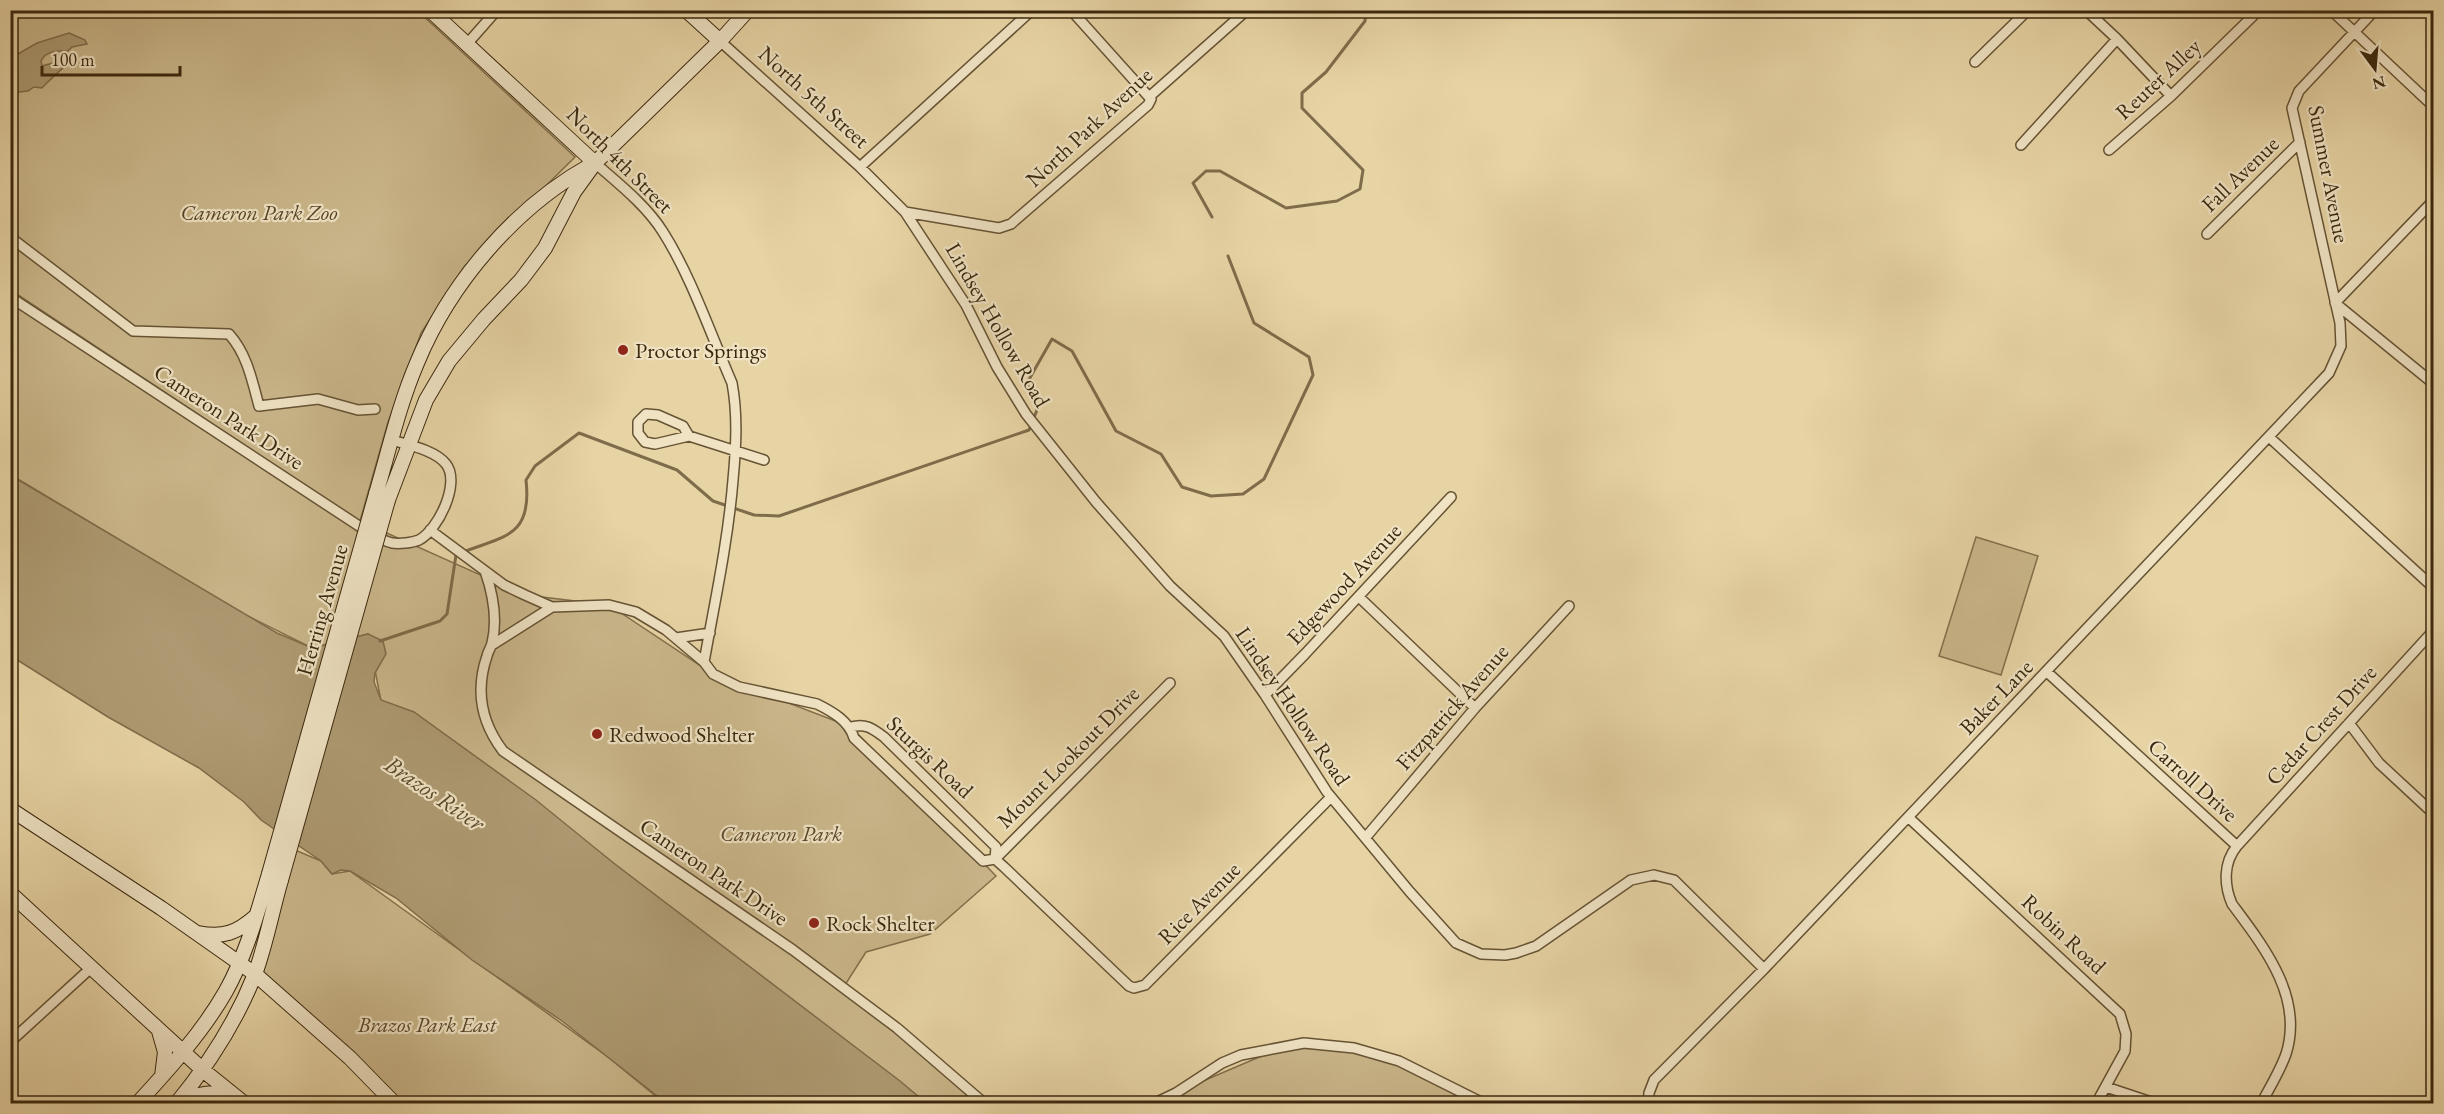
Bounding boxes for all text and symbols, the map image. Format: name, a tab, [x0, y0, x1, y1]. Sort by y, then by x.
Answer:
street label: Reuter Alley	[2109, 32, 2207, 126]
scale bar	[42, 39, 180, 77]
street label: North 5th Street	[752, 39, 876, 155]
north arrow	[2345, 39, 2405, 99]
text: 100 m	[51, 48, 95, 71]
street label: North Park Avenue	[1019, 60, 1159, 193]
text: N	[2370, 71, 2388, 95]
street label: North 4th Street	[560, 100, 680, 220]
street label: Summer Avenue	[2301, 103, 2357, 246]
street label: Fall Avenue	[2195, 129, 2285, 218]
park label: Cameron Park Zoo	[180, 198, 338, 227]
street label: Lindsey Hollow Road	[939, 237, 1057, 413]
place label: Proctor Springs	[635, 336, 767, 365]
marker: Proctor Springs	[616, 343, 630, 357]
street label: Cameron Park Drive	[148, 358, 310, 477]
street label: Edgewood Avenue	[1280, 517, 1408, 651]
street label: Herring Avenue	[289, 541, 355, 679]
street label: Lindsey Hollow Road	[1229, 621, 1357, 792]
street label: Fitzpatrick Avenue	[1389, 638, 1515, 776]
street label: Baker Lane	[1953, 653, 2039, 741]
street label: Cedar Crest Drive	[2259, 658, 2383, 791]
street label: Mount Lookout Drive	[990, 679, 1146, 835]
street label: Sturgis Road	[880, 709, 980, 805]
place label: Redwood Shelter	[609, 720, 755, 749]
marker: Redwood Shelter	[590, 727, 604, 741]
street label: Carroll Drive	[2142, 732, 2244, 828]
water label: Brazos River	[378, 748, 493, 839]
street label: Cameron Park Drive	[634, 812, 794, 933]
park label: Cameron Park	[720, 819, 842, 848]
street label: Rice Avenue	[1151, 855, 1247, 951]
street label: Robin Road	[2016, 887, 2113, 981]
place label: Rock Shelter	[826, 909, 935, 938]
marker: Rock Shelter	[807, 916, 821, 930]
park label: Brazos Park East	[357, 1010, 498, 1039]

